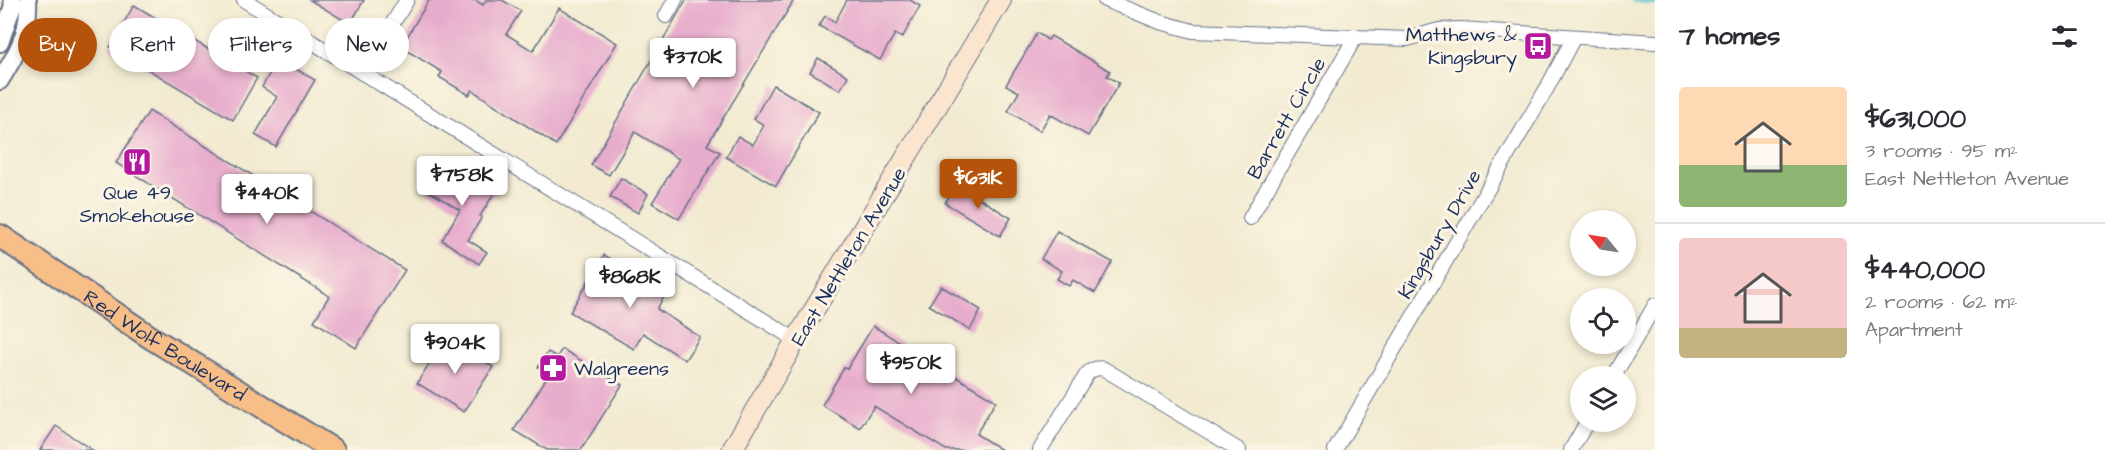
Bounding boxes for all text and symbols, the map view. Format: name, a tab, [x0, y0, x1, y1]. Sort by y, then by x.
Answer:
chip: Buy	[18, 18, 97, 72]
chip: Rent	[109, 18, 196, 72]
chip: Filters	[208, 18, 313, 72]
chip: New	[325, 18, 409, 72]
text: 7 homes	[1679, 18, 1780, 54]
icon: filters	[2048, 20, 2081, 53]
place label: Matthews & Kingsbury	[1406, 21, 1518, 73]
bus stop icon: Matthews & Kingsbury	[1522, 30, 1554, 62]
pin: $370K	[651, 38, 735, 89]
text: $370K	[664, 43, 722, 71]
street label: Barrett Circle	[1241, 52, 1333, 185]
text: $631,000	[1865, 101, 1966, 137]
icon: home	[1727, 111, 1799, 183]
text: 3 rooms · 95 m²	[1865, 137, 2018, 165]
restaurant icon: Que 49 Smokehouse	[121, 146, 153, 178]
pin: $758K	[420, 156, 504, 207]
pin: $631K	[936, 159, 1020, 210]
text: $758K	[431, 161, 493, 189]
street label: East Nettleton Avenue	[784, 162, 913, 351]
text: $631K	[954, 164, 1002, 192]
street label: Kingsbury Drive	[1391, 165, 1489, 305]
text: East Nettleton Avenue	[1865, 165, 2069, 193]
pin: $440K	[225, 174, 309, 225]
place label: Que 49 Smokehouse	[80, 179, 195, 230]
text: $440K	[235, 179, 299, 207]
north arrow	[1570, 210, 1636, 276]
map controls	[1570, 210, 1636, 432]
text: $440,000	[1865, 252, 1985, 288]
pin: $868K	[588, 258, 672, 309]
icon: home	[1727, 262, 1799, 334]
text: $868K	[599, 263, 661, 291]
street label: Red Wolf Boulevard	[78, 283, 251, 408]
button: locate	[1570, 288, 1636, 354]
text: 2 rooms · 62 m²	[1865, 288, 2017, 316]
text: Apartment	[1865, 316, 1963, 344]
pin: $904K	[413, 324, 497, 375]
text: $904K	[425, 329, 485, 357]
pin: $950K	[869, 344, 953, 395]
text: $950K	[880, 349, 942, 377]
pharmacy icon: Walgreens	[537, 352, 569, 384]
place label: Walgreens	[574, 355, 669, 384]
button: layers	[1570, 366, 1636, 432]

